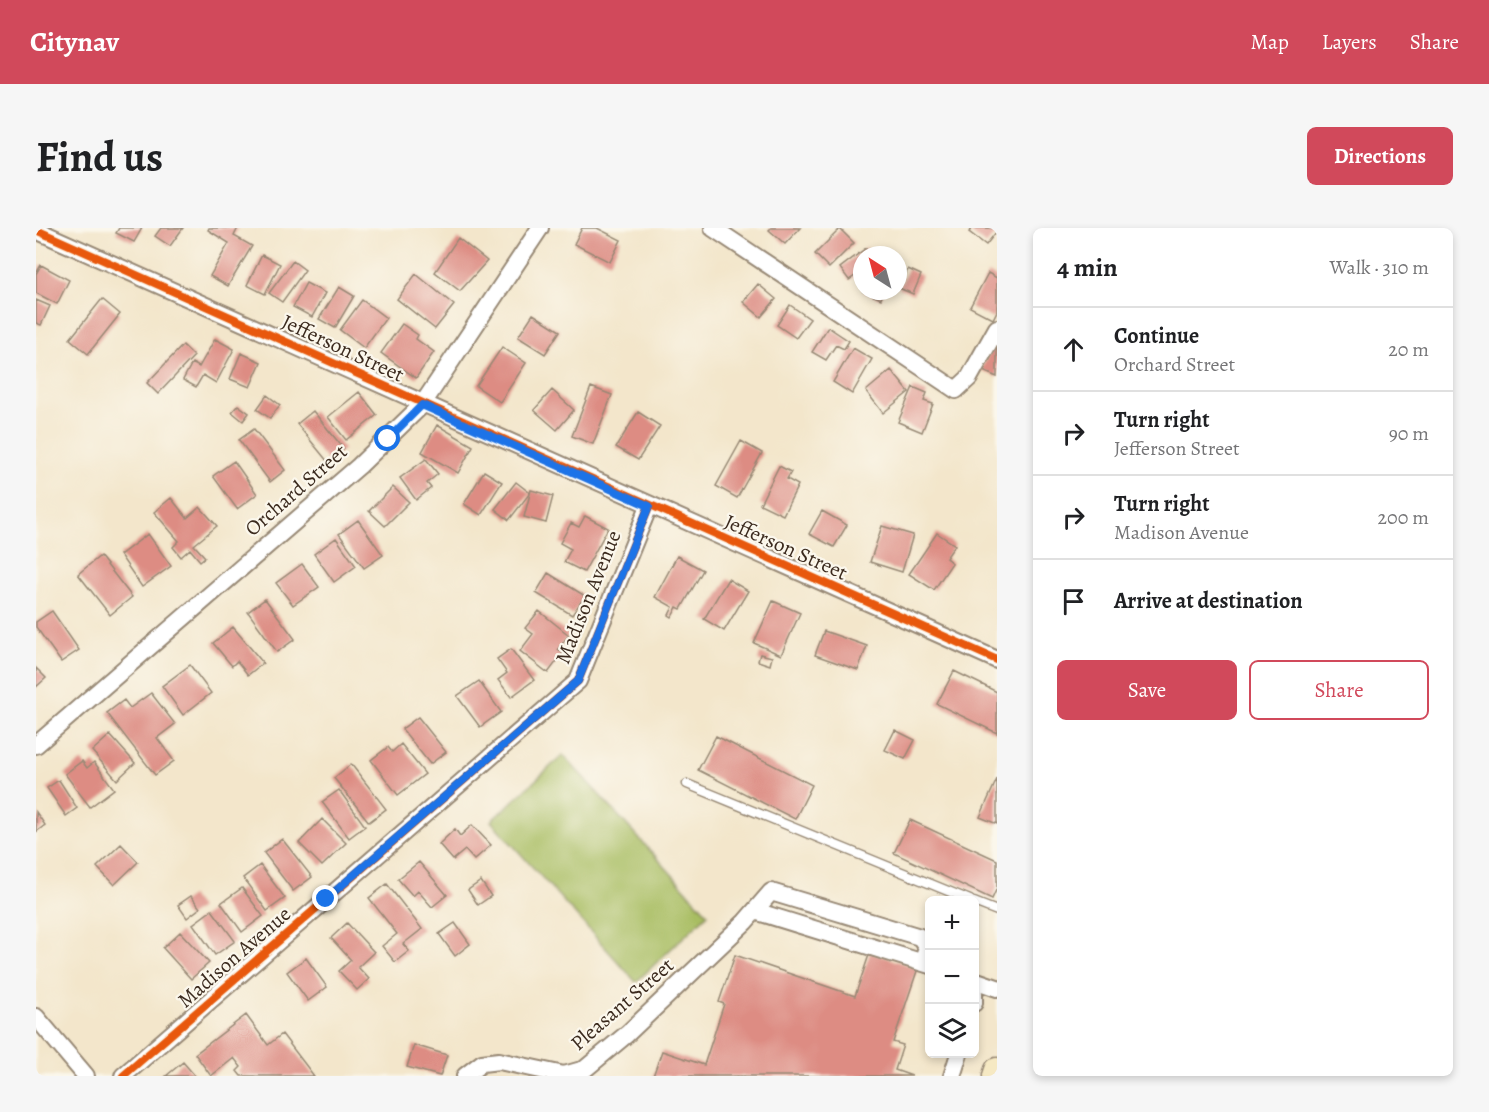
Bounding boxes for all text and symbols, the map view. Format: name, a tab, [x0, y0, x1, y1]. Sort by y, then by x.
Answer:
text: Citynav	[30, 23, 119, 61]
text: Map	[1250, 28, 1289, 56]
text: Layers	[1322, 28, 1377, 56]
text: Share	[1410, 28, 1459, 56]
button: Directions	[1307, 127, 1453, 185]
text: Find us	[36, 128, 163, 185]
north arrow	[853, 246, 907, 300]
text: 4 min	[1057, 250, 1118, 285]
text: Walk · 310 m	[1330, 254, 1429, 281]
street label: Jefferson Street	[277, 307, 409, 389]
text: Continue	[1114, 321, 1199, 351]
icon: ahead	[1057, 333, 1090, 366]
text: 20 m	[1388, 336, 1429, 363]
text: Orchard Street	[1114, 351, 1235, 378]
text: Turn right	[1114, 405, 1210, 435]
icon: right	[1057, 417, 1090, 450]
text: 90 m	[1389, 420, 1429, 447]
route start	[374, 425, 400, 451]
text: Jefferson Street	[1114, 435, 1240, 462]
street label: Orchard Street	[239, 438, 353, 542]
text: Turn right	[1114, 489, 1210, 519]
icon: right	[1057, 501, 1090, 534]
text: 200 m	[1378, 504, 1429, 531]
street label: Jefferson Street	[720, 507, 852, 587]
text: Madison Avenue	[1114, 519, 1249, 546]
street label: Madison Avenue	[548, 526, 628, 668]
icon: arrive	[1057, 585, 1090, 618]
text: Arrive at destination	[1114, 586, 1303, 616]
button: Save	[1057, 660, 1237, 720]
button: Share	[1249, 660, 1429, 720]
route end	[312, 885, 338, 911]
map controls	[925, 896, 979, 1058]
button: +	[925, 896, 979, 950]
street label: Madison Avenue	[171, 900, 297, 1014]
button: −	[925, 950, 979, 1004]
street label: Pleasant Street	[564, 951, 680, 1057]
button: layers	[925, 1004, 979, 1058]

